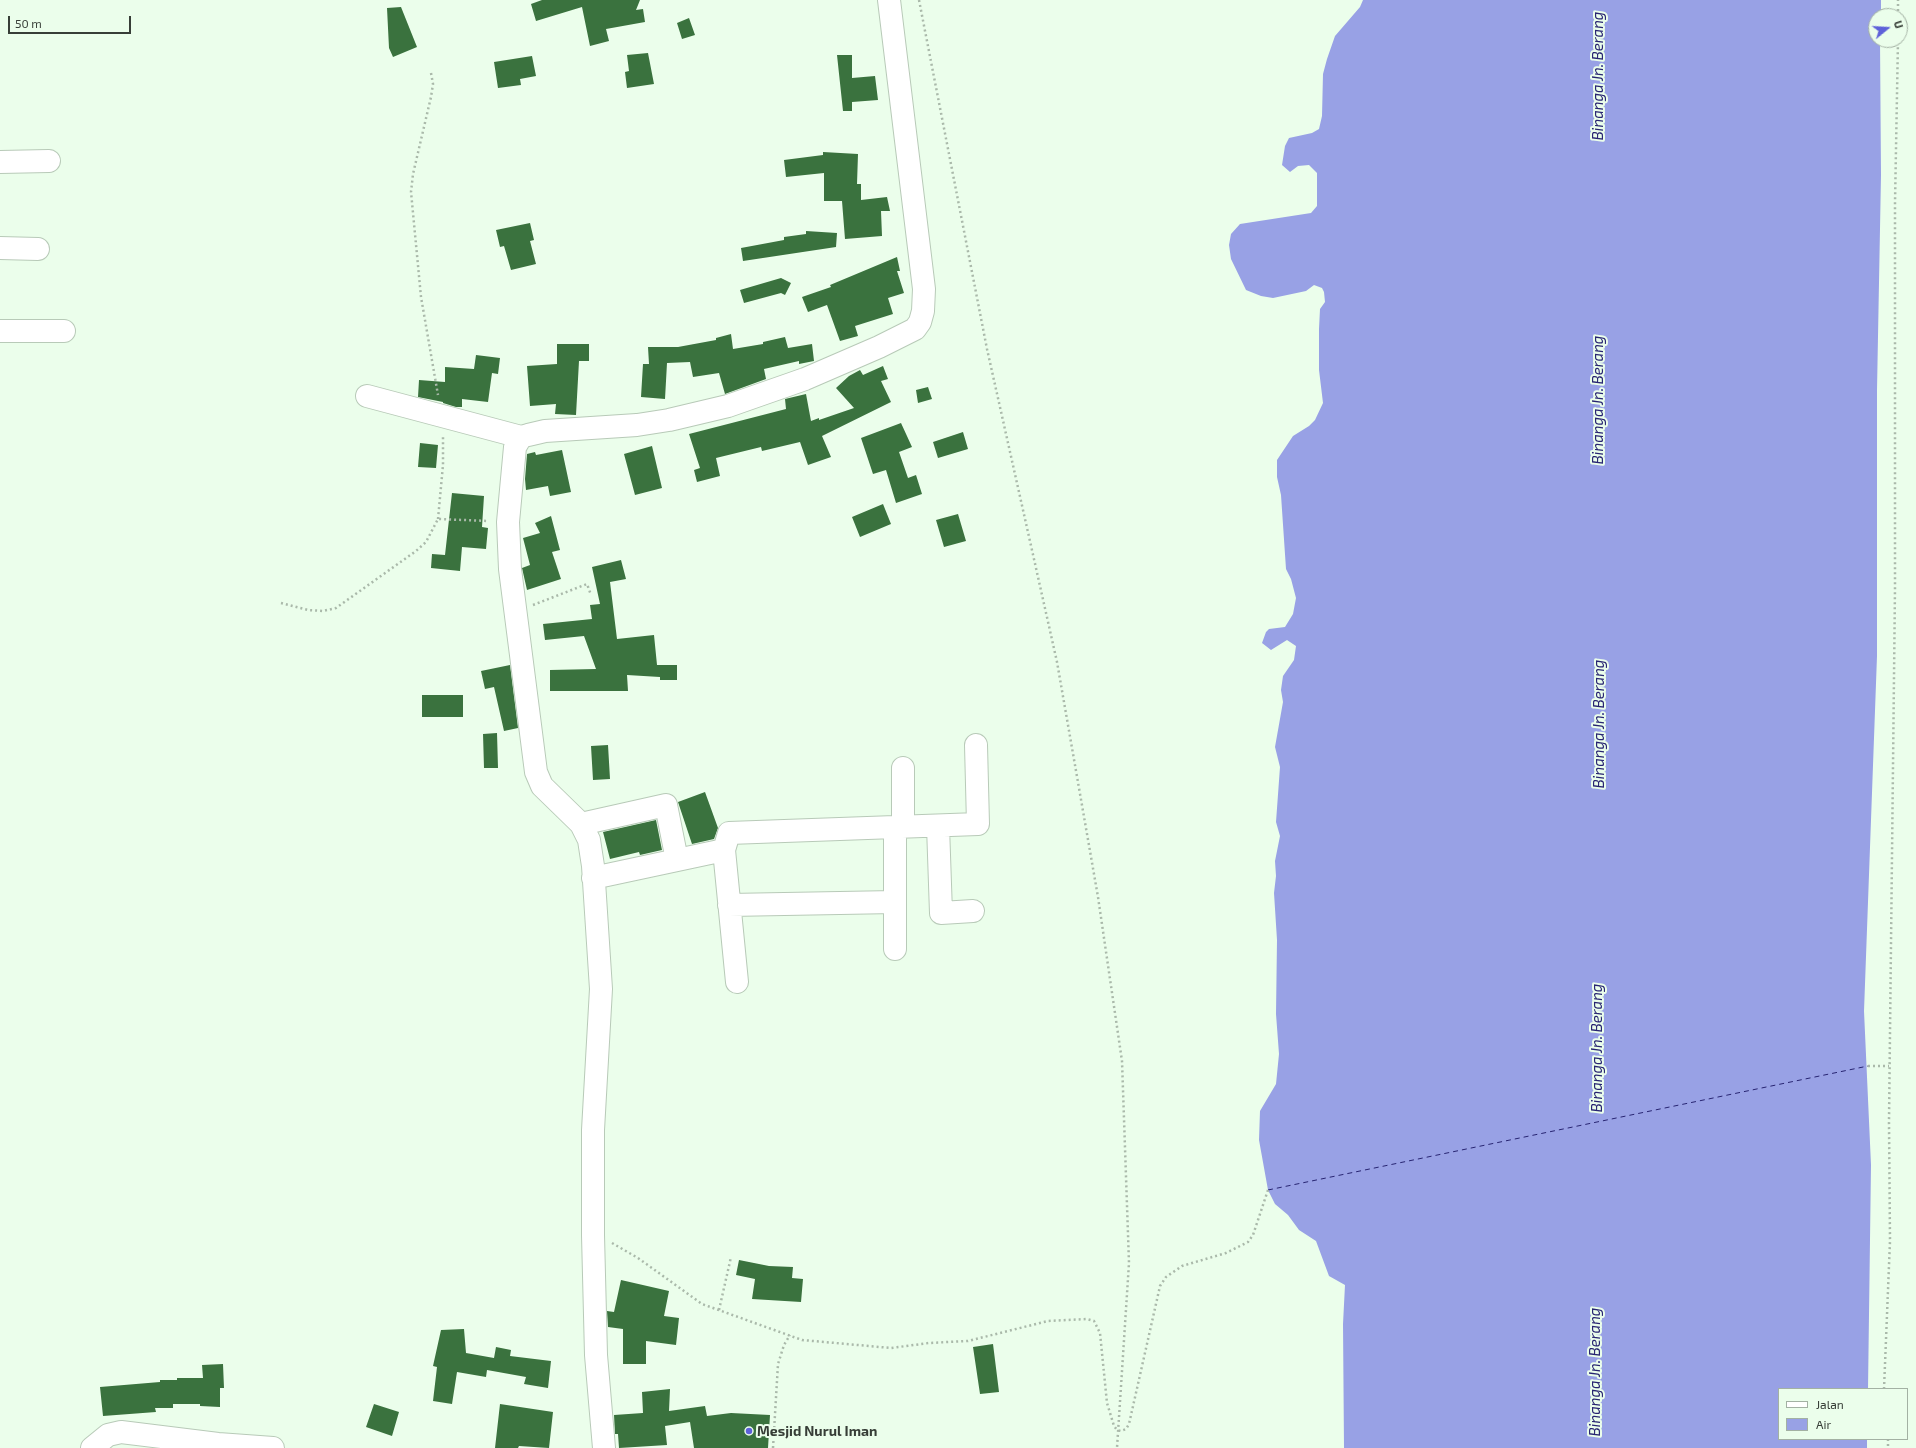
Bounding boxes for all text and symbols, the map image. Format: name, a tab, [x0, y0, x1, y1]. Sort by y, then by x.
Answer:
scale bar	[10, 8, 133, 34]
north arrow	[1868, 8, 1908, 48]
water label: Binanga Jn. Berang	[1589, 12, 1607, 140]
text: 50 m	[15, 16, 42, 30]
text: U	[1892, 19, 1906, 30]
water label: Binanga Jn. Berang	[1589, 336, 1607, 464]
water label: Binanga Jn. Berang	[1590, 660, 1608, 788]
water label: Binanga Jn. Berang	[1588, 984, 1606, 1112]
water label: Binanga Jn. Berang	[1586, 1308, 1604, 1436]
legend	[1778, 1388, 1908, 1440]
text: Jalan	[1816, 1397, 1844, 1411]
text: Air	[1816, 1417, 1831, 1431]
place label: Mesjid Nurul Iman	[757, 1423, 877, 1439]
marker: Mesjid Nurul Iman	[744, 1426, 754, 1436]

